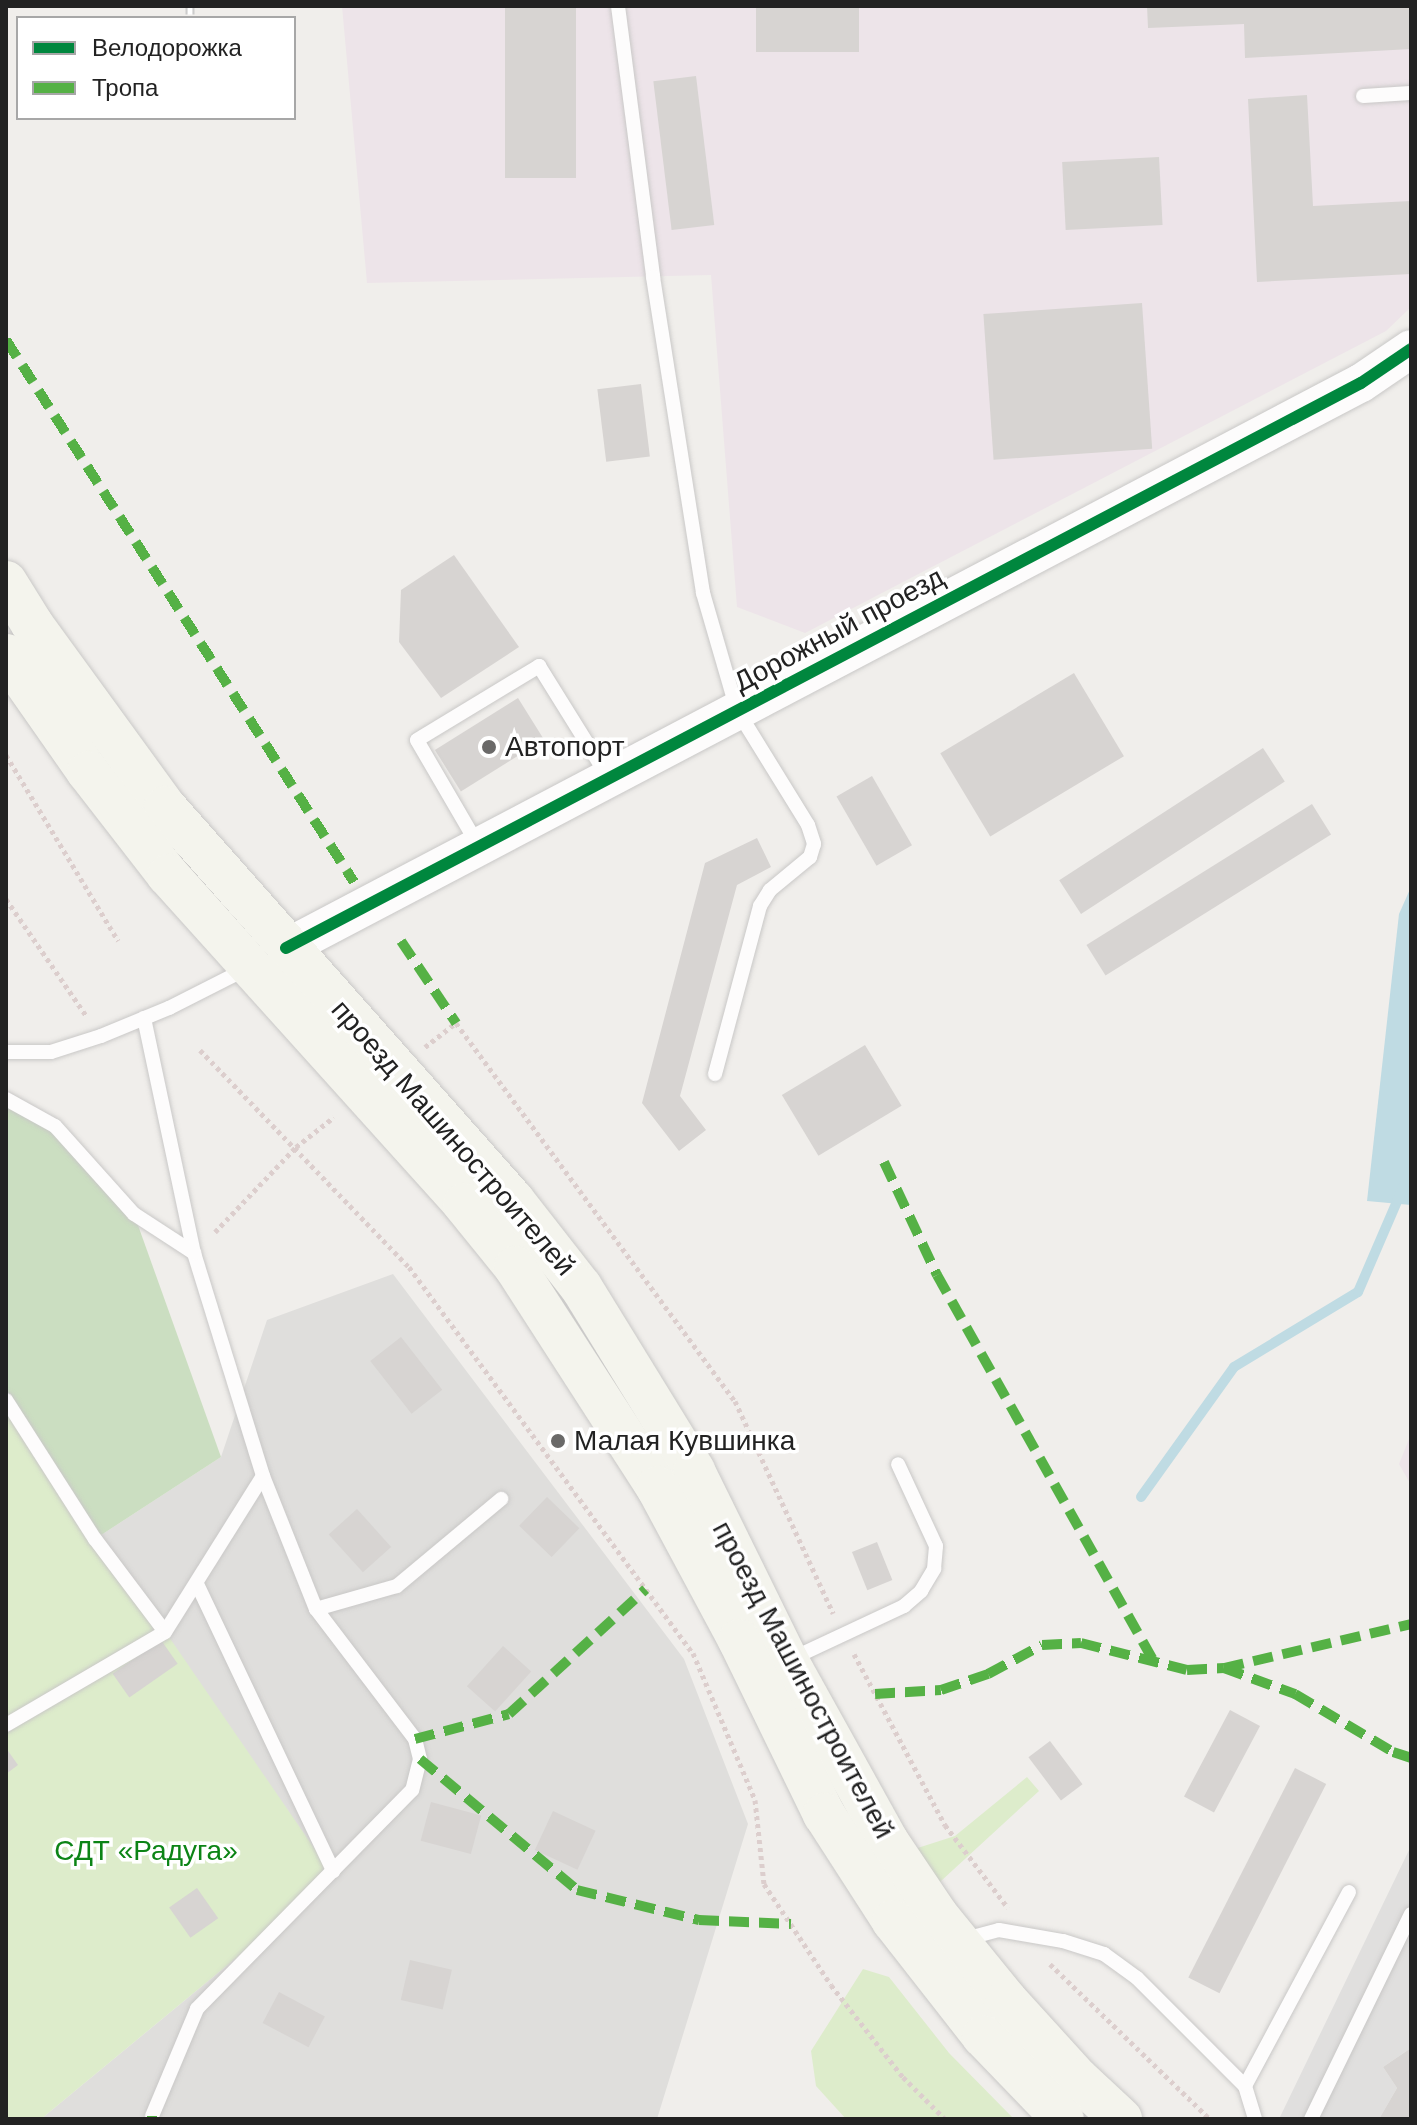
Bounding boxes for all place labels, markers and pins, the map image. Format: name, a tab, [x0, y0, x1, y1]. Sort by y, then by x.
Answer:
place label: Автопорт	[505, 730, 625, 764]
marker: Автопорт	[480, 738, 498, 756]
place label: Малая Кувшинка	[574, 1424, 795, 1458]
marker: Малая Кувшинка	[549, 1432, 567, 1450]

